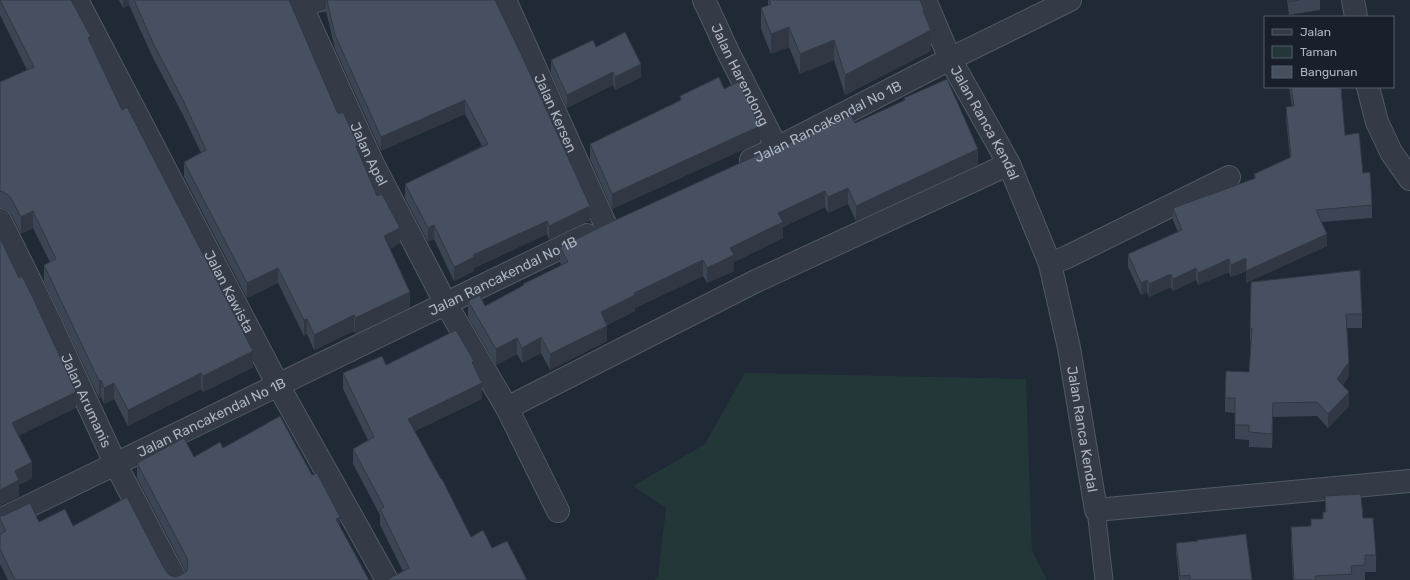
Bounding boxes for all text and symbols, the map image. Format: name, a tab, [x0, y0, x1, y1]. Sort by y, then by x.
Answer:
legend	[1264, 16, 1394, 88]
street label: Jalan Harendong	[707, 21, 772, 129]
text: Jalan	[1300, 25, 1331, 39]
text: Taman	[1300, 45, 1337, 59]
street label: Jalan Ranca Kendal	[947, 63, 1023, 183]
text: Bangunan	[1300, 65, 1357, 79]
street label: Jalan Kersen	[530, 71, 580, 155]
street label: Jalan Rancakendal No 1B	[752, 77, 905, 166]
street label: Jalan Apel	[346, 120, 391, 189]
street label: Jalan Rancakendal No 1B	[426, 233, 580, 320]
street label: Jalan Kawista	[200, 248, 257, 336]
street label: Jalan Arumanis	[57, 351, 115, 450]
street label: Jalan Ranca Kendal	[1063, 365, 1101, 494]
street label: Jalan Rancakendal No 1B	[134, 375, 289, 461]

